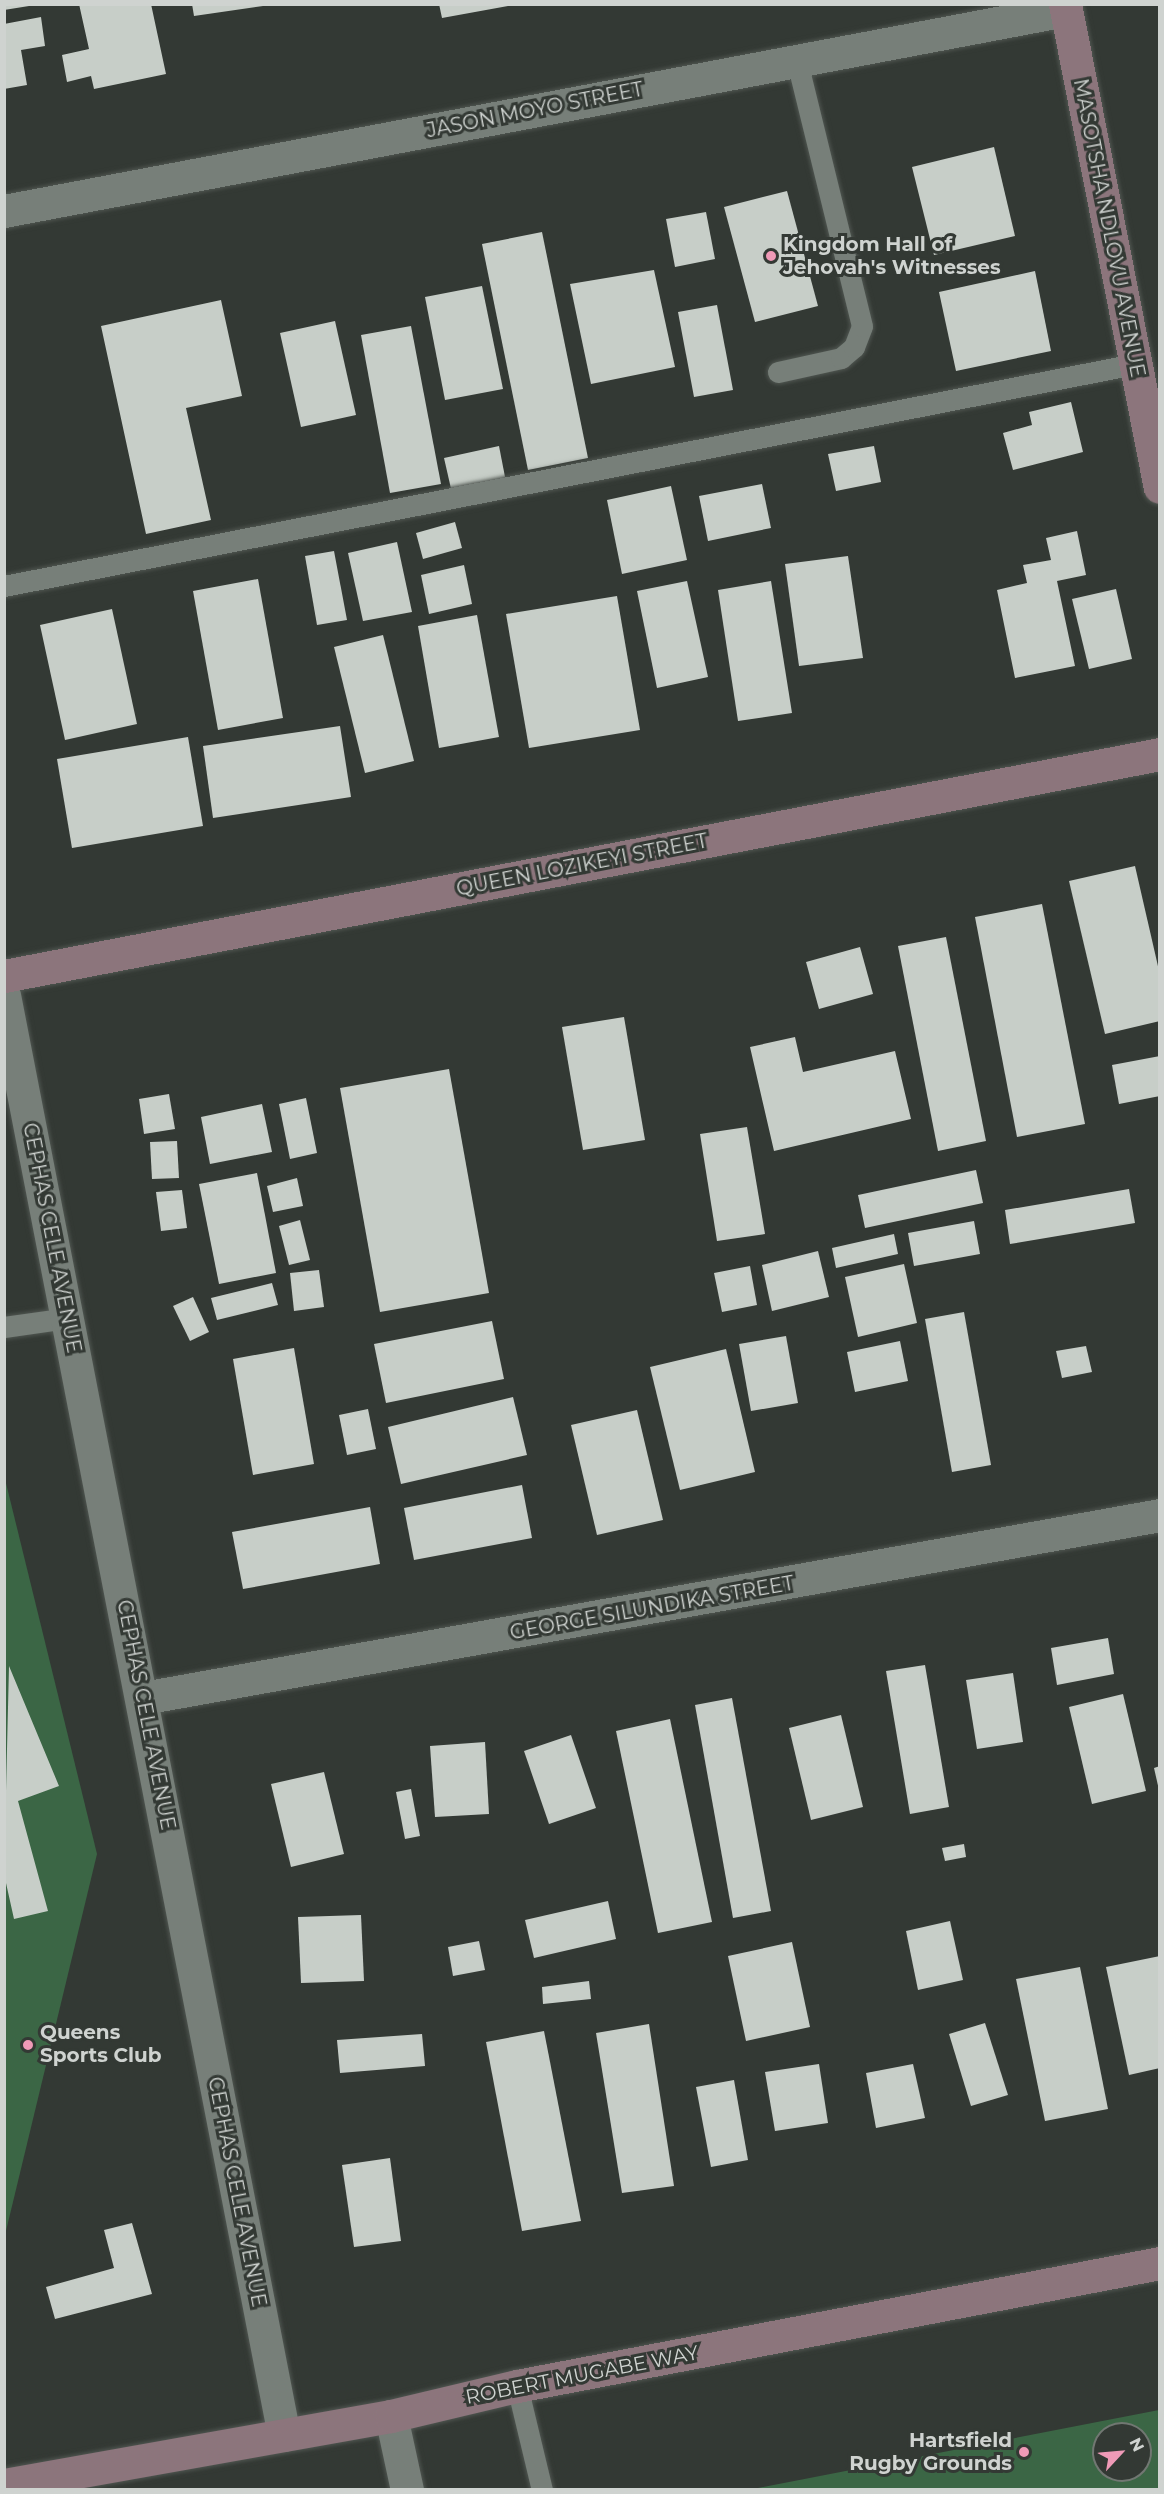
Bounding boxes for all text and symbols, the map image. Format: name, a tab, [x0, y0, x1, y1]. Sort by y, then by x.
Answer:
street label: JASON MOYO STREET	[425, 77, 645, 143]
street label: MASOTSHA NDLOVU AVENUE	[1068, 77, 1150, 379]
place label: Kingdom Hall of Jehovah's Witnesses	[783, 232, 1001, 279]
marker: Kingdom Hall of Jehovah's Witnesses	[764, 249, 778, 263]
street label: QUEEN LOZIKEYI STREET	[454, 829, 710, 901]
street label: CEPHAS CELE AVENUE	[18, 1121, 86, 1355]
street label: GEORGE SILUNDIKA STREET	[508, 1571, 796, 1645]
street label: CEPHAS CELE AVENUE	[112, 1598, 180, 1832]
place label: Queens Sports Club	[40, 2021, 162, 2068]
marker: Queens Sports Club	[21, 2038, 35, 2052]
street label: CEPHAS CELE AVENUE	[203, 2075, 271, 2309]
street label: ROBERT MUGABE WAY	[464, 2341, 700, 2409]
north arrow	[1092, 2422, 1152, 2482]
place label: Hartsfield Rugby Grounds	[849, 2428, 1012, 2475]
text: N	[1125, 2435, 1148, 2455]
marker: Hartsfield Rugby Grounds	[1017, 2445, 1031, 2459]

